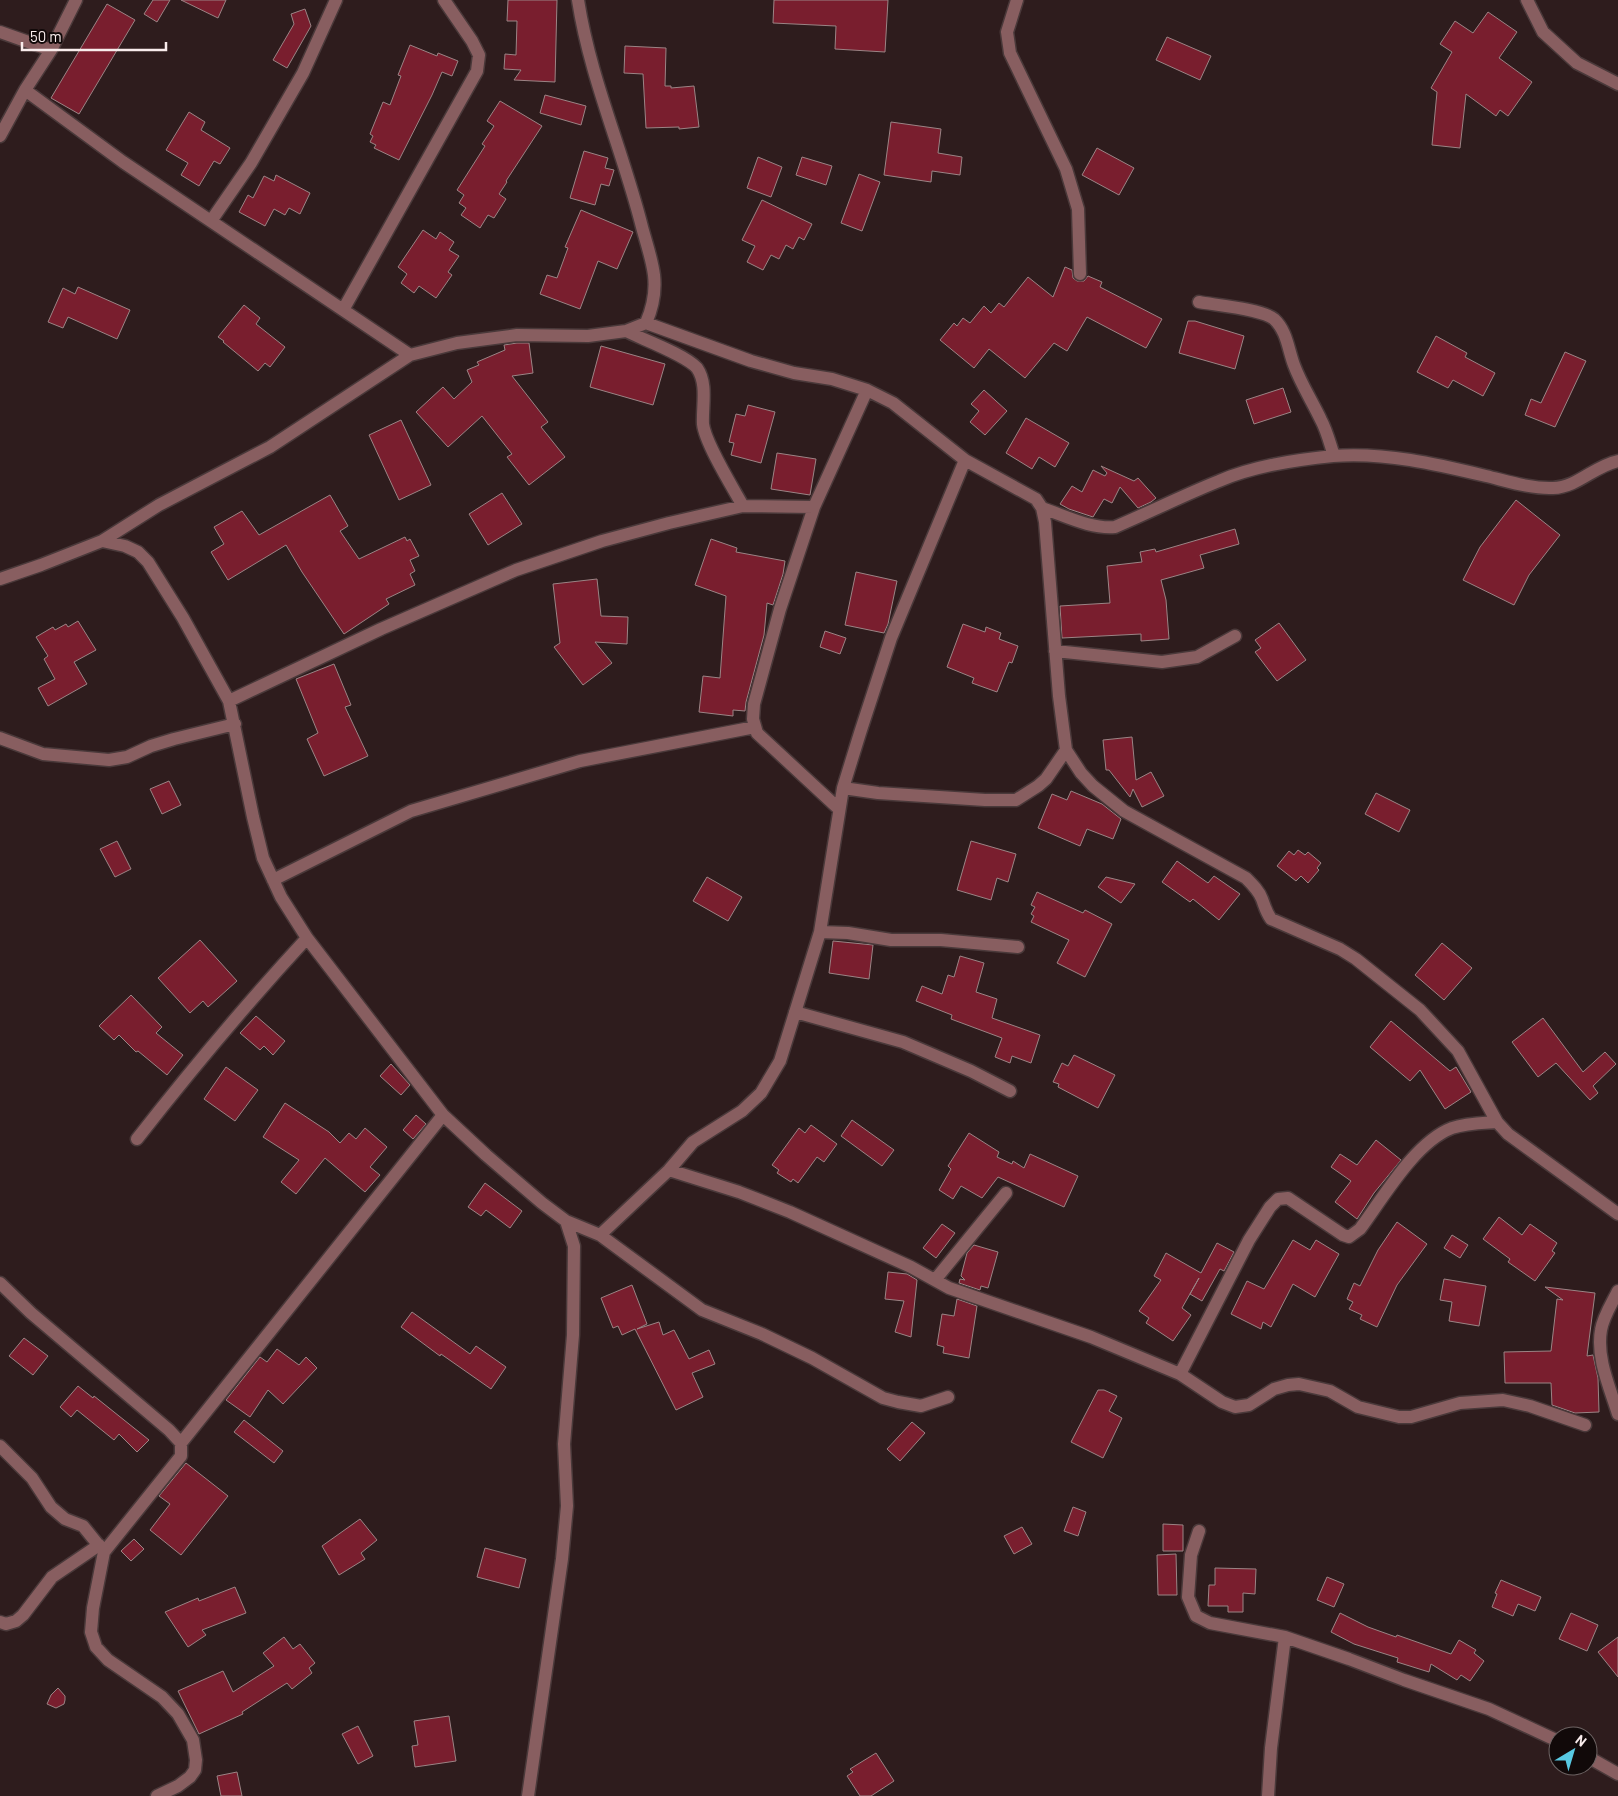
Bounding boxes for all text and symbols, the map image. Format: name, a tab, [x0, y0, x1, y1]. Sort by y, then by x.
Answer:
scale bar	[22, 20, 166, 52]
text: 50 m	[30, 27, 62, 45]
north arrow	[1548, 1726, 1598, 1776]
text: N	[1572, 1731, 1590, 1750]

